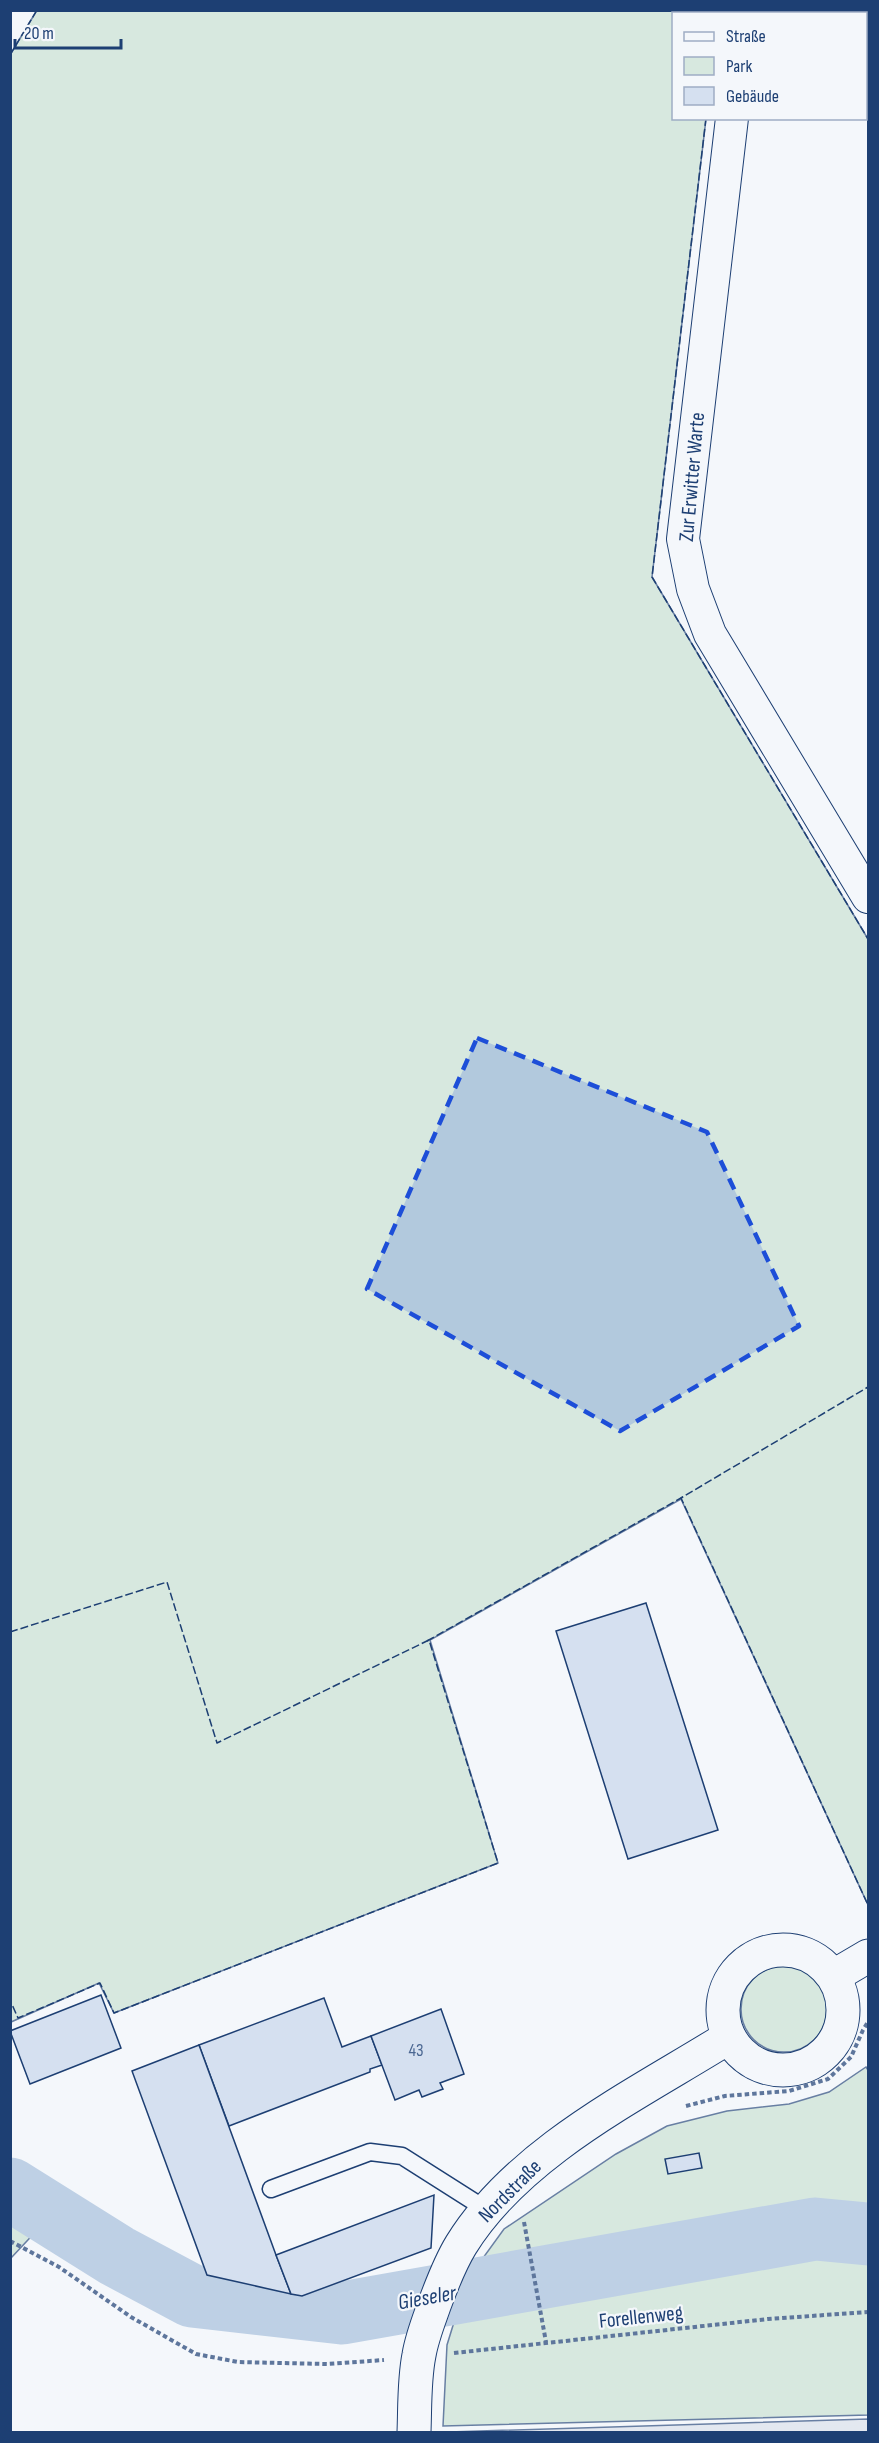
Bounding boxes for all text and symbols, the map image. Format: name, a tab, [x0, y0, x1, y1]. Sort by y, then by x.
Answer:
scale bar	[15, 12, 122, 50]
legend	[672, 12, 867, 120]
text: 20 m	[24, 23, 54, 44]
text: Straße	[726, 26, 766, 47]
text: Park	[726, 56, 752, 77]
text: Gebäude	[726, 86, 779, 107]
street label: Zur Erwitter Warte	[674, 411, 710, 543]
house number: 43	[408, 2040, 424, 2061]
street label: Nordstraße	[473, 2154, 547, 2228]
water label: Gieseler	[396, 2279, 459, 2316]
street label: Forellenweg	[598, 2300, 684, 2334]

